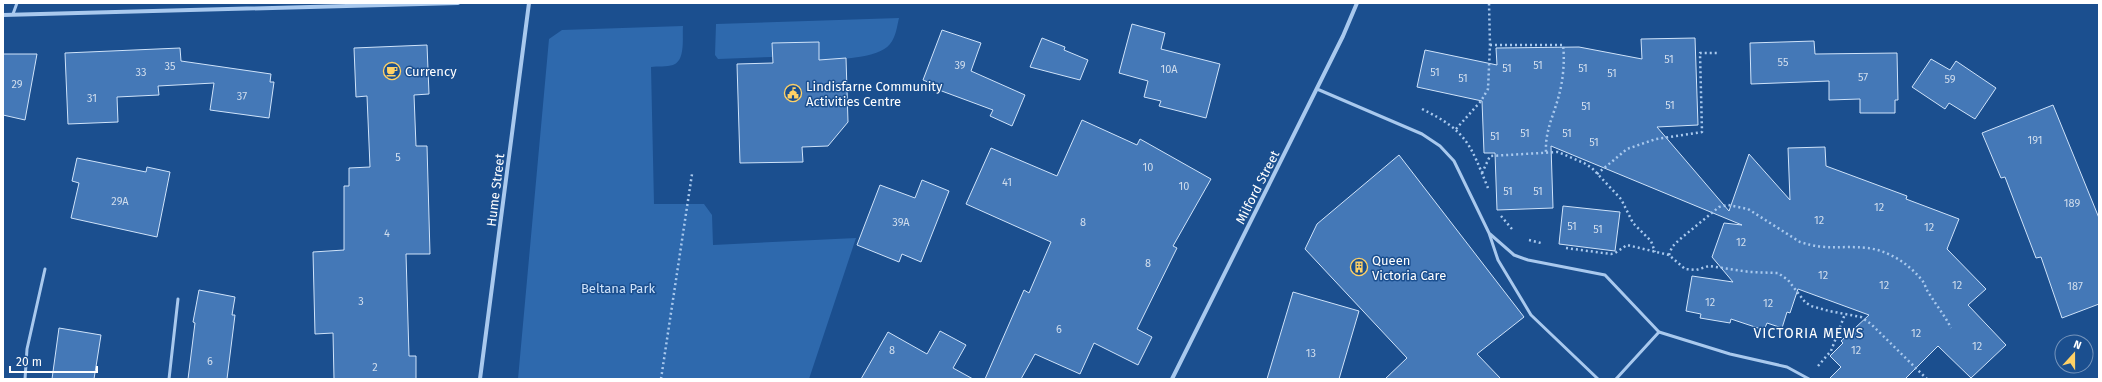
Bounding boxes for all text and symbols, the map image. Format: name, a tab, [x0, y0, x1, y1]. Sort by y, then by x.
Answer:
house number: 51	[1664, 53, 1674, 66]
house number: 55	[1778, 56, 1789, 69]
house number: 39	[954, 59, 966, 72]
house number: 51	[1533, 59, 1543, 72]
house number: 35	[165, 60, 176, 73]
cafe icon: Currency	[382, 61, 402, 81]
house number: 51	[1502, 62, 1512, 75]
house number: 51	[1578, 62, 1588, 75]
house number: 10A	[1160, 63, 1178, 76]
place label: Currency	[405, 64, 457, 79]
house number: 33	[136, 66, 146, 79]
house number: 51	[1430, 66, 1440, 79]
house number: 51	[1607, 67, 1617, 80]
house number: 57	[1858, 71, 1868, 84]
house number: 51	[1458, 72, 1468, 85]
house number: 59	[1944, 73, 1956, 86]
house number: 29	[11, 78, 23, 91]
place label: Lindisfarne Community Activities Centre	[806, 79, 943, 109]
public building icon: Lindisfarne Community Activities Centre	[783, 83, 803, 103]
house number: 37	[237, 90, 247, 103]
house number: 31	[87, 92, 97, 105]
house number: 51	[1665, 99, 1675, 112]
house number: 51	[1581, 100, 1591, 113]
house number: 51	[1520, 127, 1530, 140]
house number: 51	[1562, 127, 1572, 140]
house number: 51	[1490, 130, 1500, 143]
house number: 191	[2027, 134, 2043, 147]
house number: 51	[1589, 136, 1599, 149]
street label: Milford Street	[1232, 148, 1283, 227]
house number: 5	[395, 151, 401, 164]
street label: Hume Street	[484, 152, 507, 227]
house number: 10	[1143, 161, 1153, 174]
house number: 41	[1002, 176, 1012, 189]
house number: 10	[1179, 180, 1189, 193]
house number: 51	[1503, 185, 1513, 198]
house number: 51	[1533, 185, 1543, 198]
house number: 29A	[111, 195, 129, 208]
house number: 189	[2064, 197, 2080, 210]
house number: 12	[1874, 201, 1884, 214]
house number: 12	[1814, 214, 1824, 227]
house number: 39A	[892, 216, 910, 229]
house number: 8	[1080, 216, 1086, 229]
house number: 51	[1567, 220, 1577, 233]
house number: 12	[1924, 221, 1934, 234]
house number: 51	[1593, 223, 1603, 236]
house number: 4	[384, 227, 390, 240]
house number: 12	[1736, 236, 1746, 249]
place label: Queen Victoria Care	[1372, 253, 1446, 283]
house number: 8	[1145, 257, 1151, 270]
building icon: Queen Victoria Care	[1349, 257, 1369, 277]
house number: 12	[1818, 269, 1828, 282]
house number: 12	[1879, 279, 1889, 292]
house number: 12	[1952, 279, 1962, 292]
house number: 187	[2067, 280, 2083, 293]
park label: Beltana Park	[581, 281, 655, 296]
house number: 3	[358, 295, 364, 308]
house number: 12	[1705, 296, 1715, 309]
house number: 12	[1763, 297, 1773, 310]
house number: 6	[1056, 323, 1062, 336]
district label: VICTORIA MEWS	[1754, 325, 1864, 342]
house number: 12	[1911, 327, 1921, 340]
north arrow	[2054, 334, 2094, 374]
text: N	[2072, 338, 2083, 353]
house number: 12	[1972, 340, 1982, 353]
house number: 8	[889, 344, 895, 357]
house number: 12	[1851, 344, 1861, 357]
house number: 13	[1306, 347, 1316, 360]
scale bar	[10, 348, 97, 374]
text: 20 m	[16, 355, 42, 369]
house number: 6	[207, 355, 213, 368]
house number: 2	[372, 361, 378, 374]

